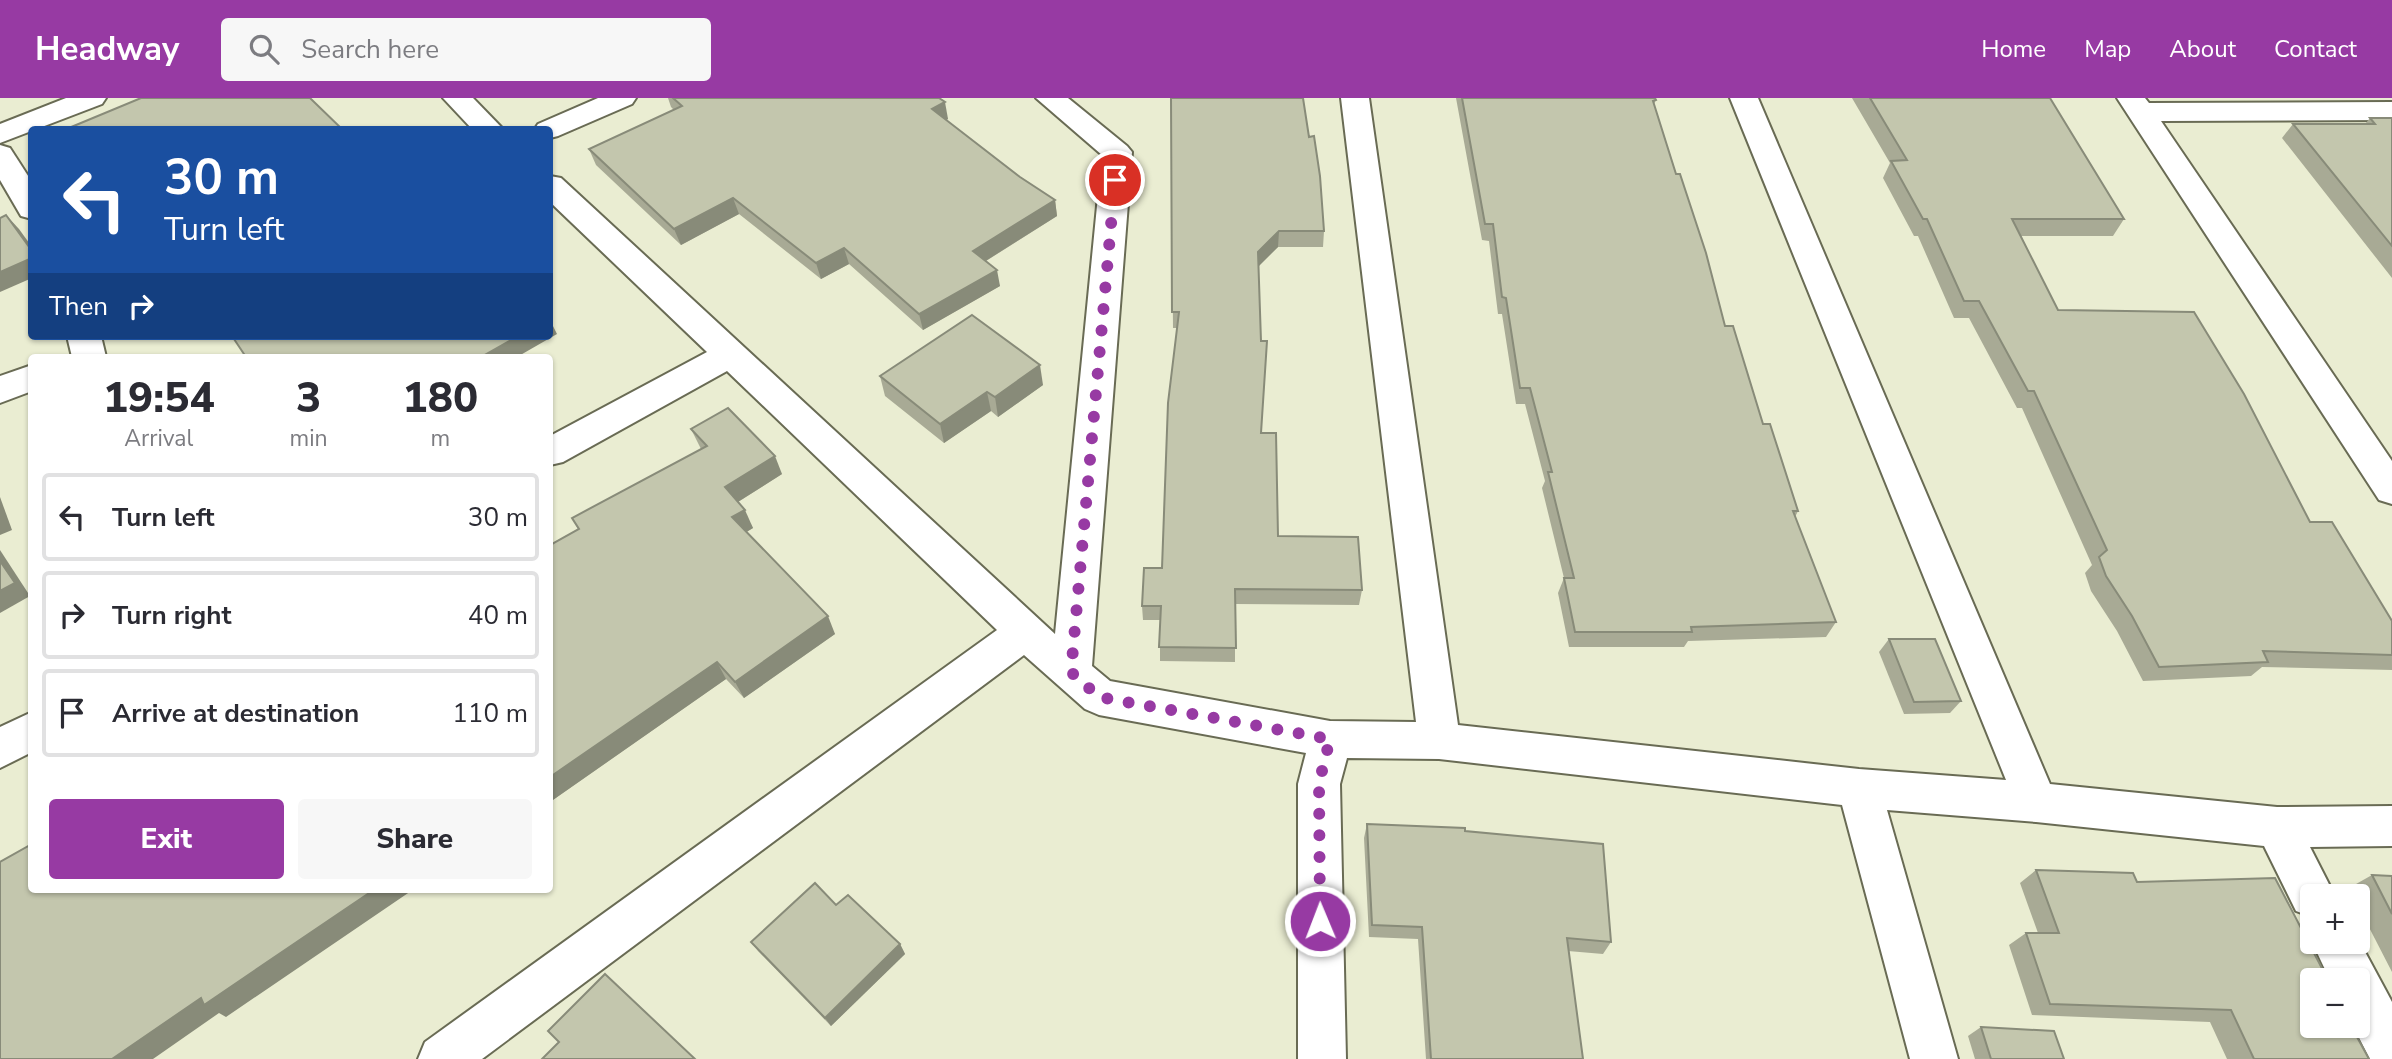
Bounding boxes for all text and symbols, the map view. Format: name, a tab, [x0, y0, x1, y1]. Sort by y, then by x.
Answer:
search box	[221, 18, 711, 81]
text: Headway	[35, 27, 179, 72]
icon: search	[245, 30, 283, 68]
text: Search here	[301, 32, 439, 67]
text: Home	[1981, 33, 2046, 65]
text: Map	[2084, 33, 2131, 65]
text: About	[2169, 33, 2236, 65]
text: Contact	[2274, 33, 2357, 65]
text: 30 m	[164, 144, 279, 211]
pin	[1085, 150, 1145, 210]
icon: left	[49, 154, 140, 245]
icon: arrive	[1096, 161, 1134, 199]
text: Turn left	[164, 208, 284, 251]
icon: right	[122, 287, 160, 325]
text: Then	[49, 289, 108, 324]
text: 19:54	[103, 370, 215, 427]
text: 3	[296, 370, 321, 427]
text: 180	[403, 370, 478, 427]
text: Arrival	[124, 423, 193, 454]
text: min	[290, 423, 328, 454]
text: m	[430, 423, 450, 454]
icon: left	[53, 498, 91, 536]
text: Turn left	[112, 500, 215, 535]
text: 30 m	[468, 500, 528, 535]
icon: right	[53, 596, 91, 634]
text: Turn right	[112, 598, 231, 633]
text: 40 m	[468, 598, 528, 633]
icon: arrive	[53, 694, 91, 732]
text: Arrive at destination	[112, 696, 359, 731]
text: 110 m	[452, 696, 528, 731]
button: Exit	[49, 799, 284, 879]
button: Share	[298, 799, 532, 879]
position arrow	[1283, 884, 1357, 958]
map controls	[2300, 884, 2370, 1038]
button: +	[2300, 884, 2370, 954]
button: −	[2300, 968, 2370, 1038]

